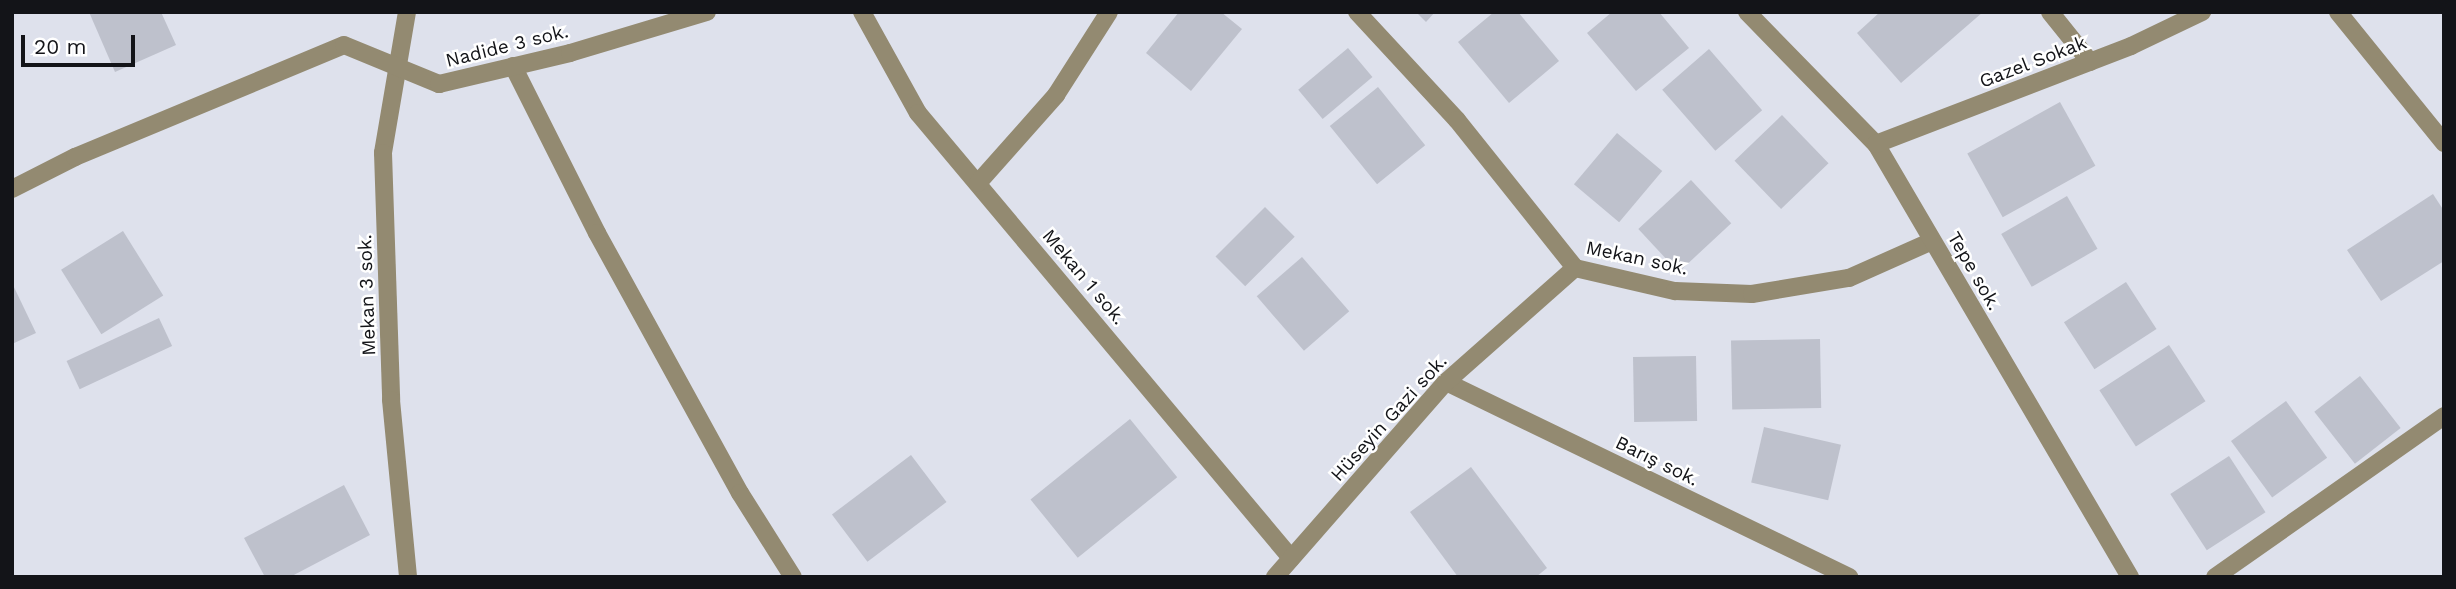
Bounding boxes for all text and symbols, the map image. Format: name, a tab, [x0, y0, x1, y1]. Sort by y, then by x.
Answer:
street label: Nadide 3 sok.	[443, 20, 571, 72]
scale bar	[24, 21, 138, 65]
street label: Gazel Sokak	[1976, 31, 2090, 93]
text: 20 m	[34, 34, 86, 59]
street label: Mekan 1 sok.	[1037, 225, 1131, 329]
street label: Tepe sok.	[1942, 228, 2006, 314]
street label: Mekan 3 sok.	[353, 234, 381, 356]
street label: Mekan sok.	[1584, 236, 1690, 280]
street label: Hüseyin Gazi sok.	[1326, 350, 1452, 486]
street label: Barış sok.	[1612, 431, 1702, 491]

